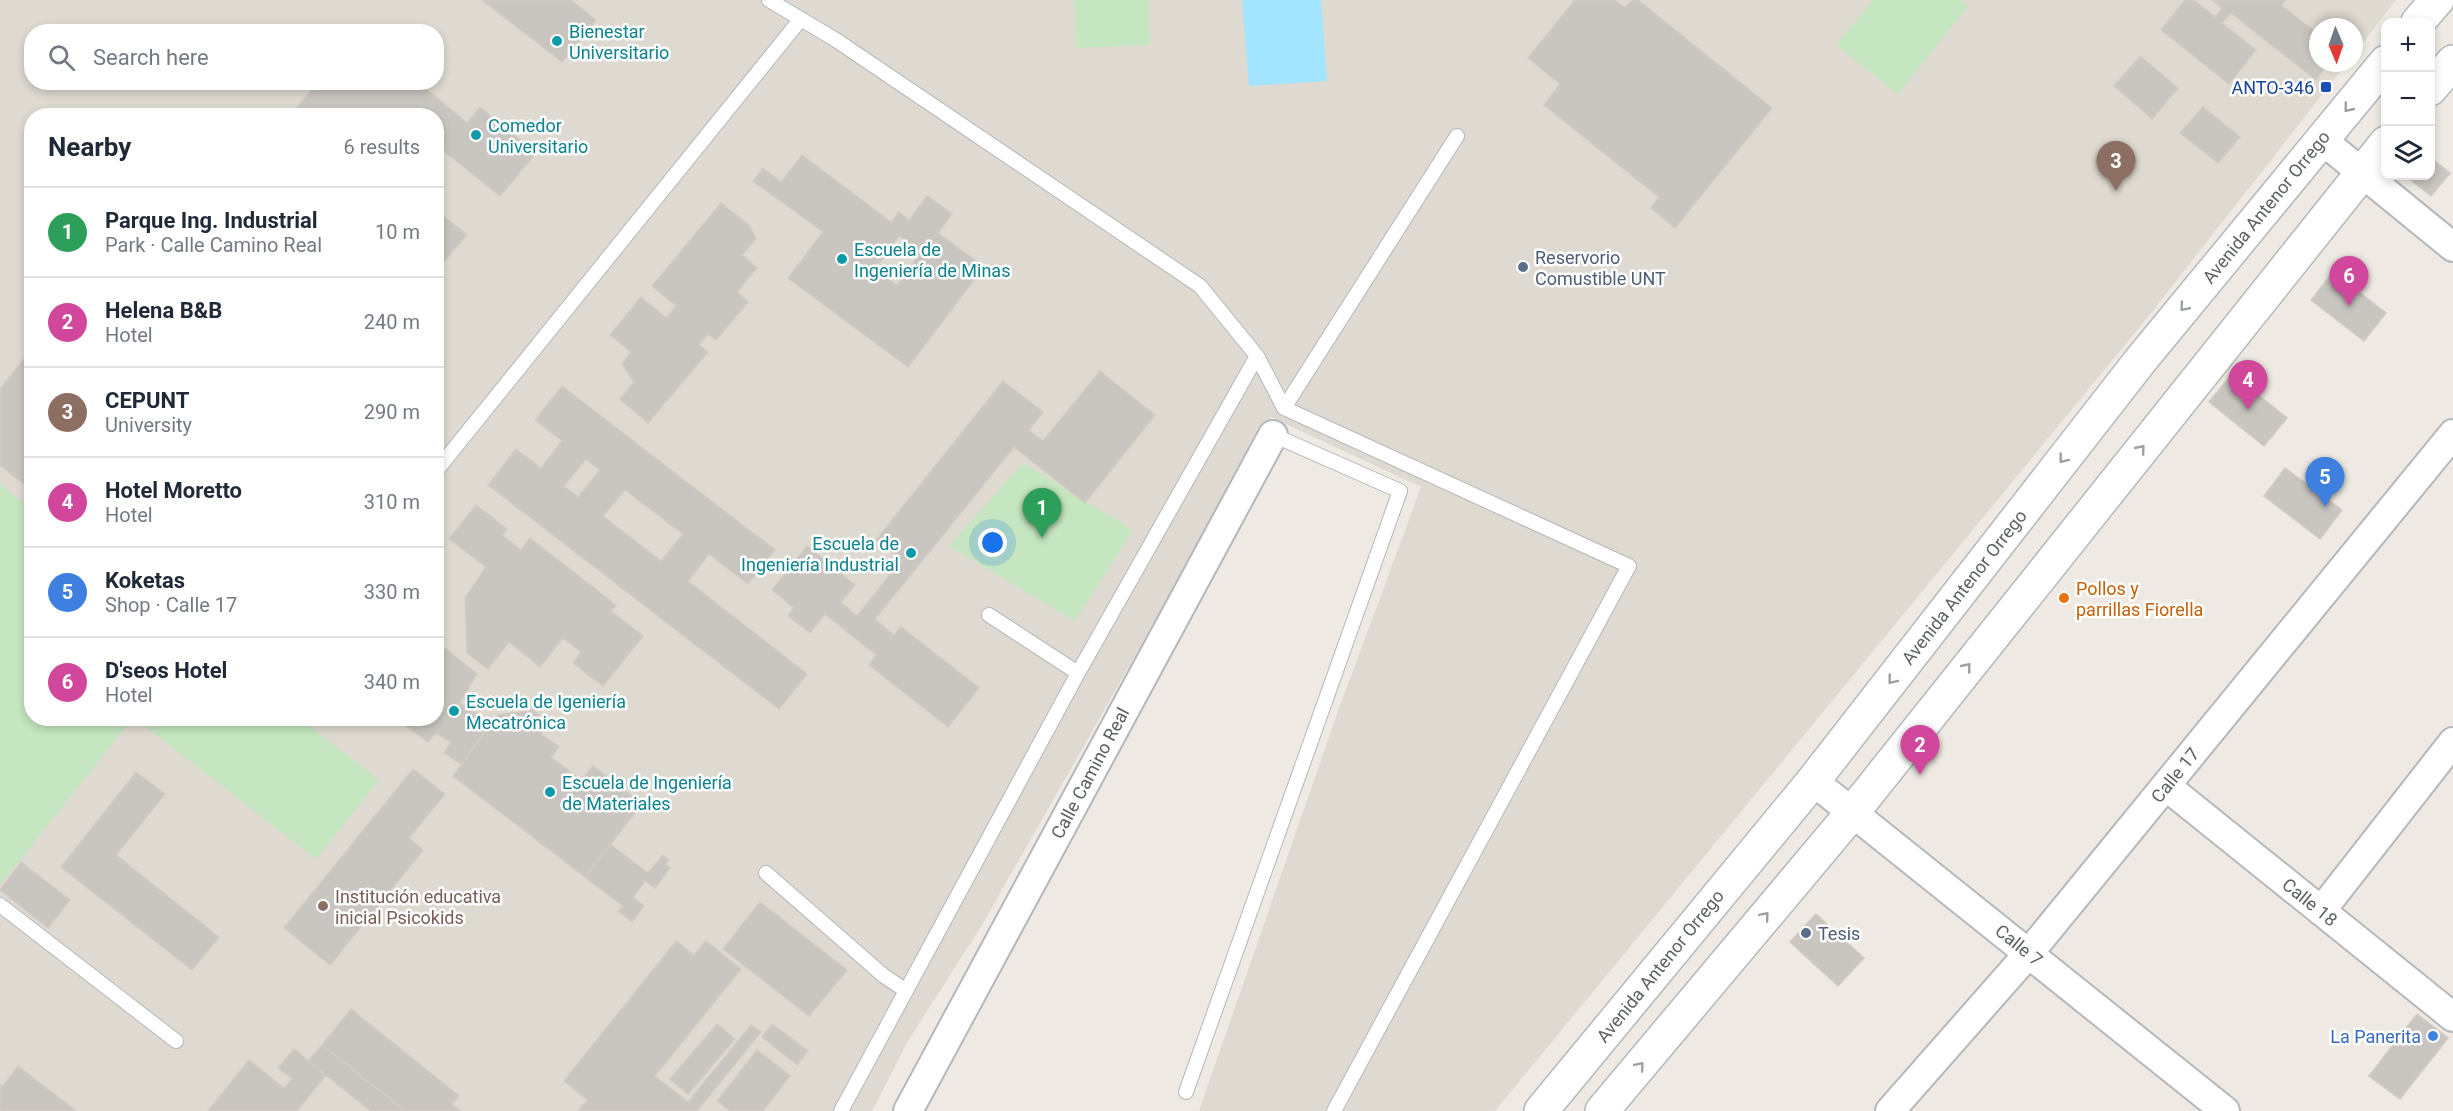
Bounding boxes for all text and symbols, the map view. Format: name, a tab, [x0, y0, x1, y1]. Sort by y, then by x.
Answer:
north arrow	[2309, 18, 2363, 72]
map controls	[2381, 18, 2435, 180]
button: +	[2381, 18, 2435, 72]
place label: Bienestar Universitario	[569, 21, 669, 63]
search box	[24, 24, 444, 90]
marker: Bienestar Universitario	[550, 34, 564, 48]
icon: search	[45, 41, 78, 74]
text: Search here	[93, 45, 209, 70]
button: −	[2381, 72, 2435, 126]
place label: ANTO-346	[2231, 77, 2314, 98]
marker: ANTO-346	[2319, 80, 2333, 94]
one-way arrow	[2345, 101, 2356, 112]
place label: Comedor Universitario	[488, 115, 588, 157]
street label: Avenida Antenor Orrego	[2198, 126, 2334, 288]
button: layers	[2381, 126, 2435, 180]
marker: Comedor Universitario	[469, 128, 483, 142]
text: Nearby	[48, 132, 131, 162]
text: 6 results	[344, 135, 420, 159]
pin: 3	[2096, 142, 2136, 191]
text: Parque Ing. Industrial	[105, 208, 318, 233]
text: 1	[62, 220, 73, 244]
text: 10 m	[375, 220, 420, 244]
text: Park · Calle Camino Real	[105, 233, 322, 257]
place label: Escuela de Ingeniería de Minas	[854, 239, 1010, 281]
place label: Reservorio Comustible UNT	[1535, 247, 1666, 289]
marker: Escuela de Ingeniería de Minas	[835, 252, 849, 266]
pin: 6	[2330, 256, 2368, 306]
marker: Reservorio Comustible UNT	[1516, 260, 1530, 274]
text: Helena B&B	[105, 298, 222, 323]
one-way arrow	[2181, 300, 2192, 311]
text: 2	[62, 310, 73, 334]
text: 240 m	[364, 310, 420, 334]
text: Hotel	[105, 323, 153, 347]
pin: 4	[2228, 360, 2268, 410]
text: CEPUNT	[105, 388, 189, 413]
text: 3	[62, 400, 73, 424]
text: 290 m	[364, 400, 420, 424]
text: University	[105, 413, 192, 437]
one-way arrow	[2134, 445, 2145, 456]
one-way arrow	[2059, 453, 2070, 464]
pin: 5	[2306, 458, 2344, 507]
text: Hotel Moretto	[105, 478, 242, 503]
pin: 1	[1022, 488, 1062, 538]
text: 4	[62, 490, 73, 514]
text: 310 m	[364, 490, 420, 514]
text: Hotel	[105, 503, 153, 527]
street label: Avenida Antenor Orrego	[1897, 506, 2031, 668]
your location	[978, 528, 1007, 557]
place label: Escuela de Ingeniería Industrial	[741, 533, 899, 575]
marker: Escuela de Ingeniería Industrial	[904, 546, 918, 560]
text: Koketas	[105, 568, 185, 593]
place label: Pollos y parrillas Fiorella	[2076, 578, 2203, 620]
text: 5	[62, 580, 73, 604]
text: 330 m	[364, 580, 420, 604]
marker: Pollos y parrillas Fiorella	[2057, 591, 2071, 605]
text: Shop · Calle 17	[105, 593, 237, 617]
text: D'seos Hotel	[105, 658, 227, 683]
one-way arrow	[1960, 663, 1971, 674]
text: 6	[62, 670, 73, 694]
text: 340 m	[364, 670, 420, 694]
one-way arrow	[1888, 673, 1899, 684]
text: Hotel	[105, 683, 153, 707]
place label: Escuela de Igeniería Mecatrónica	[466, 691, 626, 733]
marker: Escuela de Igeniería Mecatrónica	[447, 704, 461, 718]
street label: Calle Camino Real	[1047, 704, 1133, 842]
pin: 2	[1900, 726, 1940, 775]
street label: Calle 17	[2147, 743, 2203, 807]
place label: Escuela de Ingeniería de Materiales	[562, 772, 732, 814]
marker: Escuela de Ingeniería de Materiales	[543, 785, 557, 799]
street label: Calle 18	[2278, 874, 2342, 930]
street label: Avenida Antenor Orrego	[1592, 885, 1728, 1047]
place label: Institución educativa inicial Psicokids	[335, 886, 501, 928]
marker: Institución educativa inicial Psicokids	[316, 899, 330, 913]
one-way arrow	[1758, 912, 1769, 923]
street label: Calle 7	[1991, 920, 2047, 970]
place label: Tesis	[1818, 923, 1860, 944]
marker: Tesis	[1799, 926, 1813, 940]
place label: La Panerita	[2330, 1026, 2421, 1047]
marker: La Panerita	[2426, 1029, 2440, 1043]
one-way arrow	[1633, 1062, 1644, 1073]

